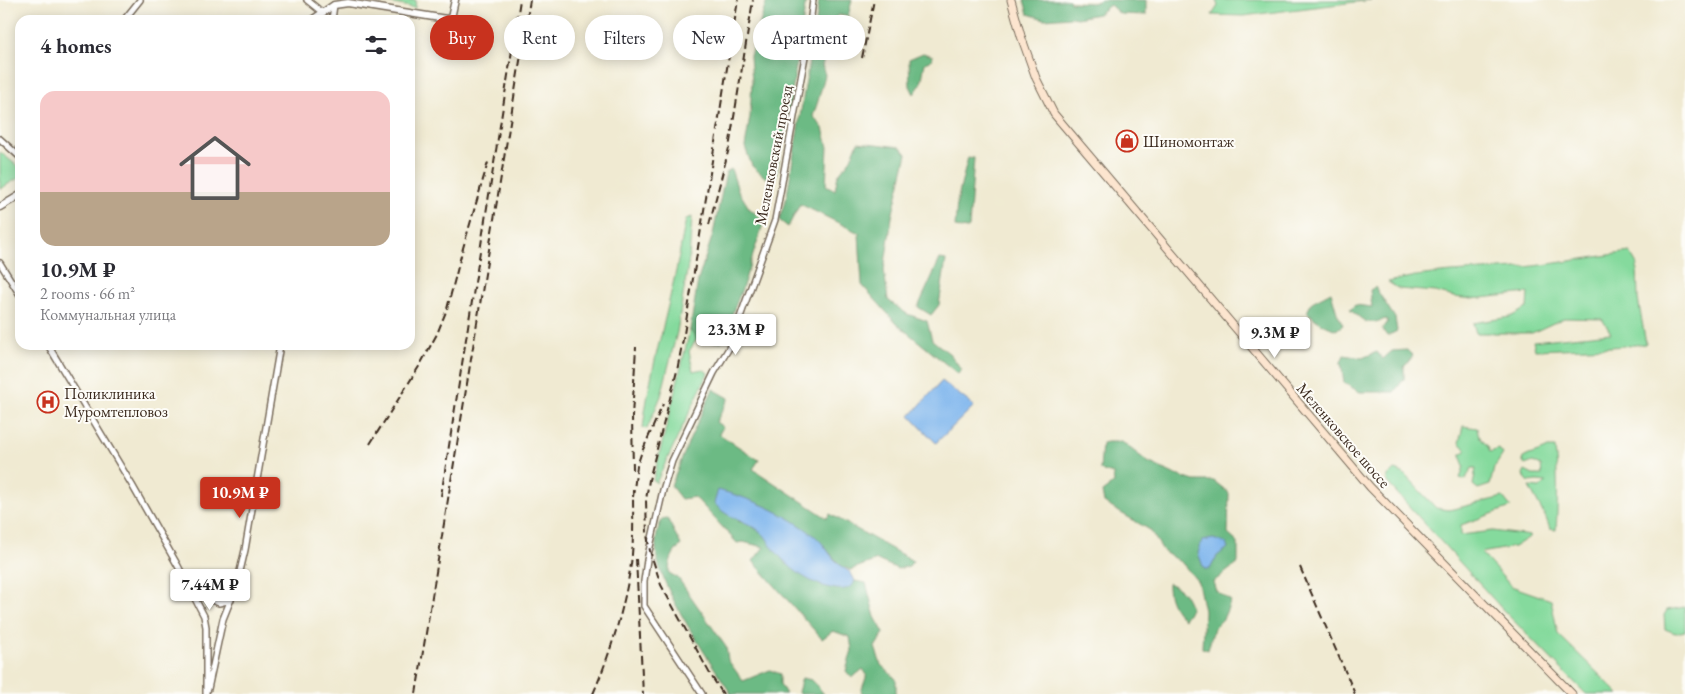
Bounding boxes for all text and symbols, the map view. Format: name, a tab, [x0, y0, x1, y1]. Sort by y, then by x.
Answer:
chip: Buy	[430, 15, 494, 60]
chip: Rent	[504, 15, 575, 60]
chip: Filters	[585, 15, 663, 60]
chip: New	[673, 15, 743, 60]
chip: Apartment	[753, 15, 865, 60]
icon: filters	[362, 31, 390, 59]
text: 4 homes	[40, 32, 112, 59]
street label: Меленковский проезд	[750, 83, 798, 227]
icon: home	[170, 123, 260, 213]
shop icon: Шиномонтаж	[1115, 129, 1139, 153]
place label: Шиномонтаж	[1143, 131, 1234, 152]
text: 10.9M ₽	[40, 256, 116, 283]
text: 2 rooms · 66 m²	[40, 283, 135, 304]
text: Коммунальная улица	[40, 304, 176, 325]
pin: 23.3M ₽	[690, 314, 782, 356]
pin: 9.3M ₽	[1234, 316, 1316, 359]
text: 23.3M ₽	[707, 319, 765, 340]
text: 9.3M ₽	[1250, 322, 1300, 343]
street label: Меленковское шоссе	[1292, 378, 1395, 492]
place label: Поликлиника Муромтепловоз	[64, 383, 168, 422]
hospital icon: Поликлиника Муромтепловоз	[36, 390, 60, 414]
pin: 10.9M ₽	[194, 476, 286, 519]
text: 10.9M ₽	[211, 482, 269, 503]
pin: 7.44M ₽	[164, 568, 256, 611]
text: 7.44M ₽	[181, 574, 239, 595]

